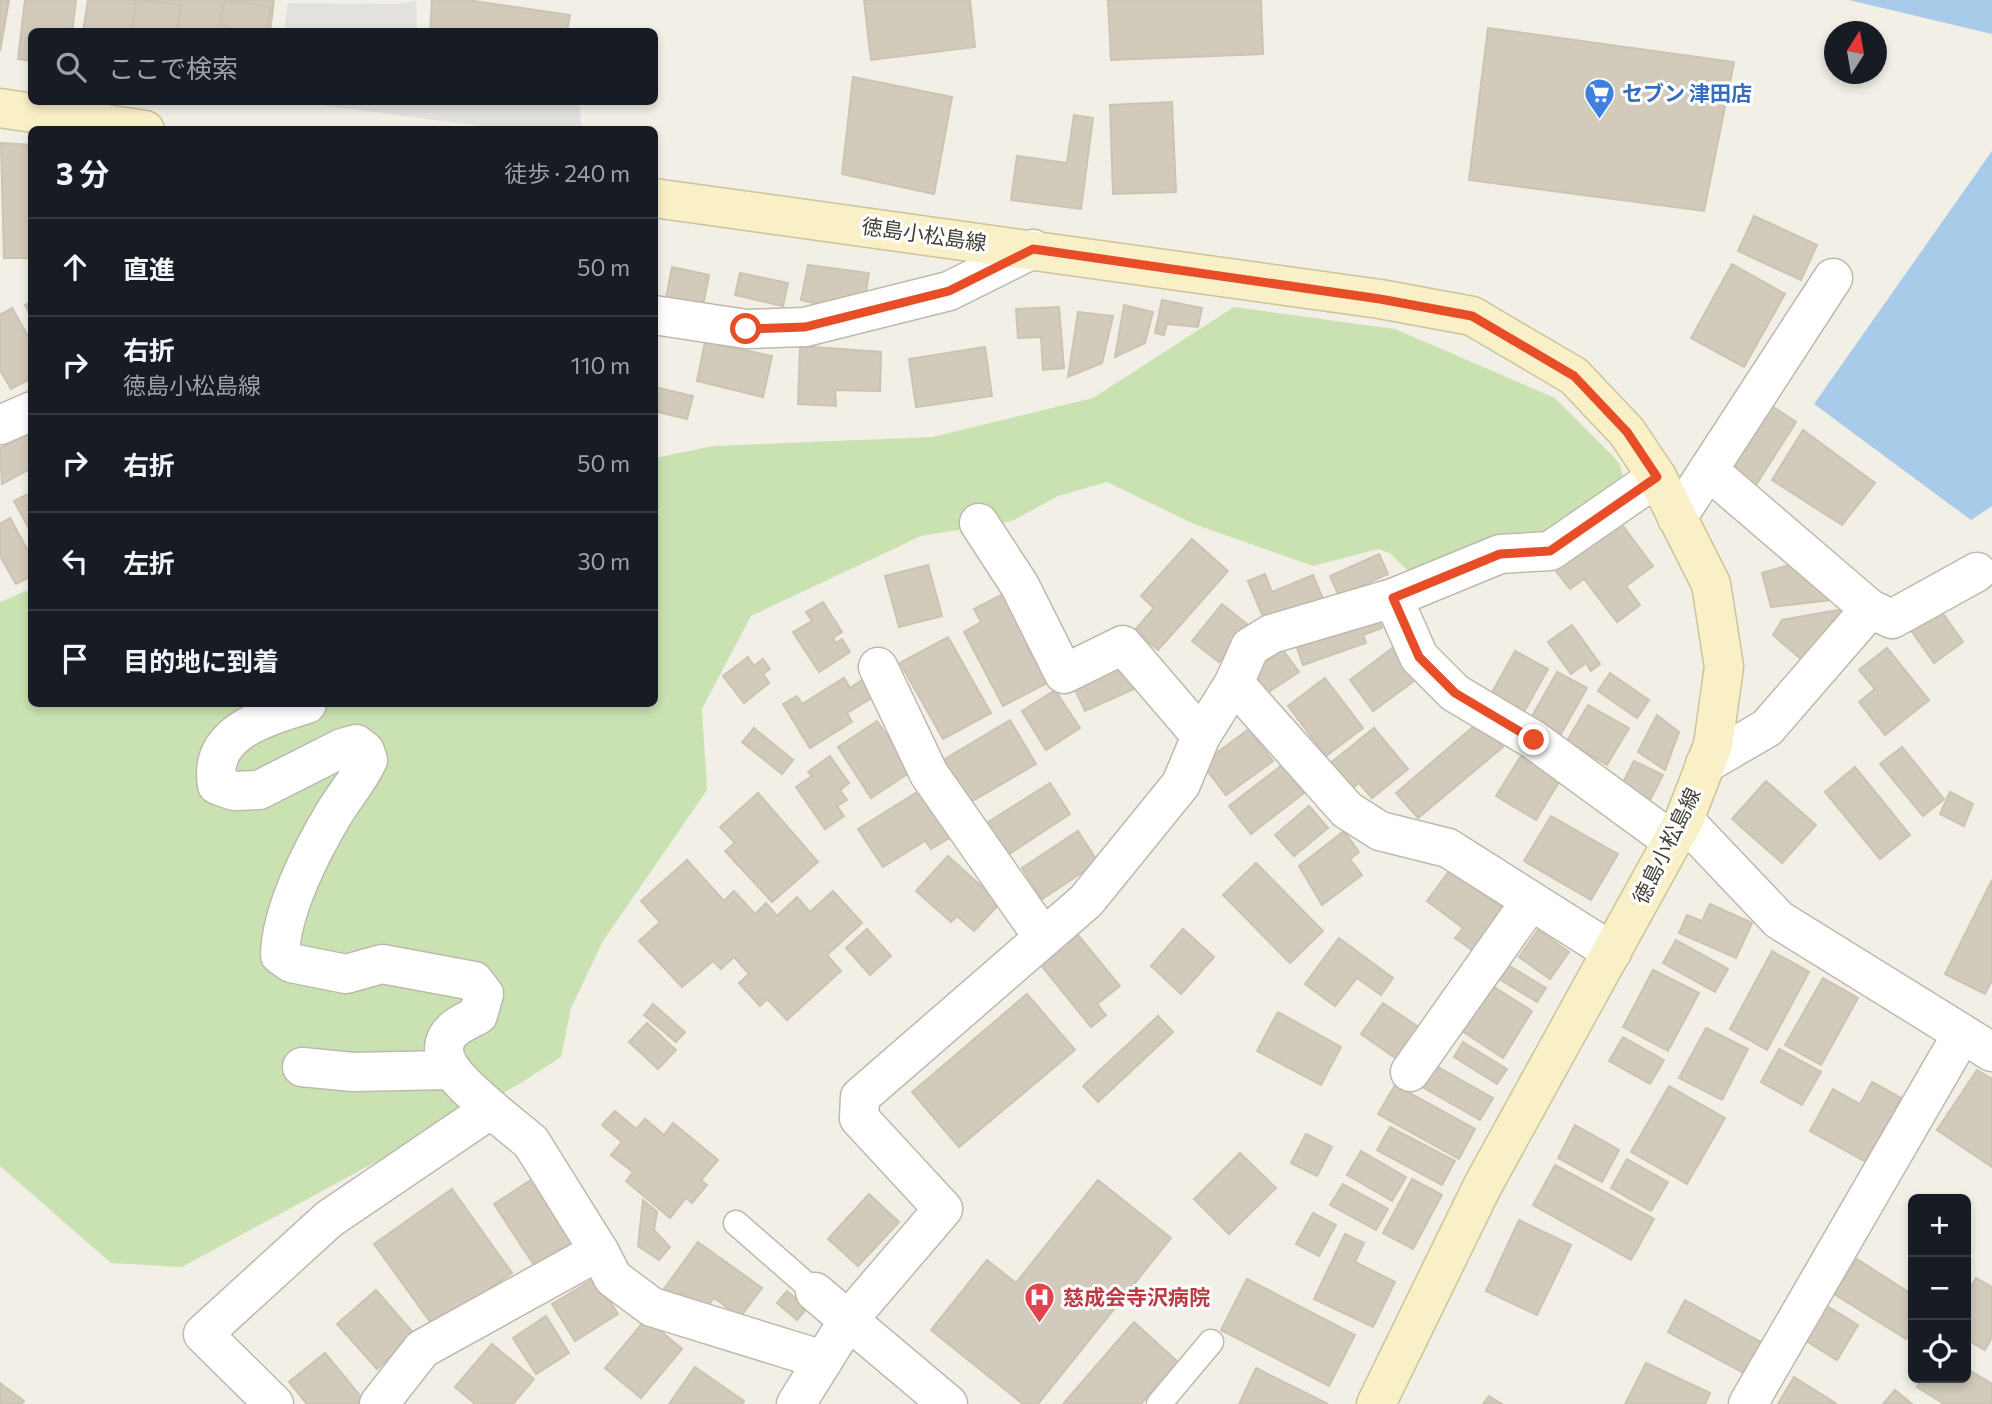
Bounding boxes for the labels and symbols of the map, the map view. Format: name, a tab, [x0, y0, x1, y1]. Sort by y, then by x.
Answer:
north arrow	[1824, 21, 1887, 84]
supermarket icon: セブン 津田店	[1582, 77, 1616, 121]
place label: セブン 津田店	[1622, 80, 1752, 105]
street label: 徳島小松島線	[860, 212, 988, 255]
route start	[730, 313, 761, 344]
route end	[1518, 724, 1549, 755]
street label: 徳島小松島線	[1627, 783, 1705, 907]
hospital icon: 慈成会寺沢病院	[1023, 1281, 1057, 1325]
place label: 慈成会寺沢病院	[1063, 1284, 1210, 1309]

